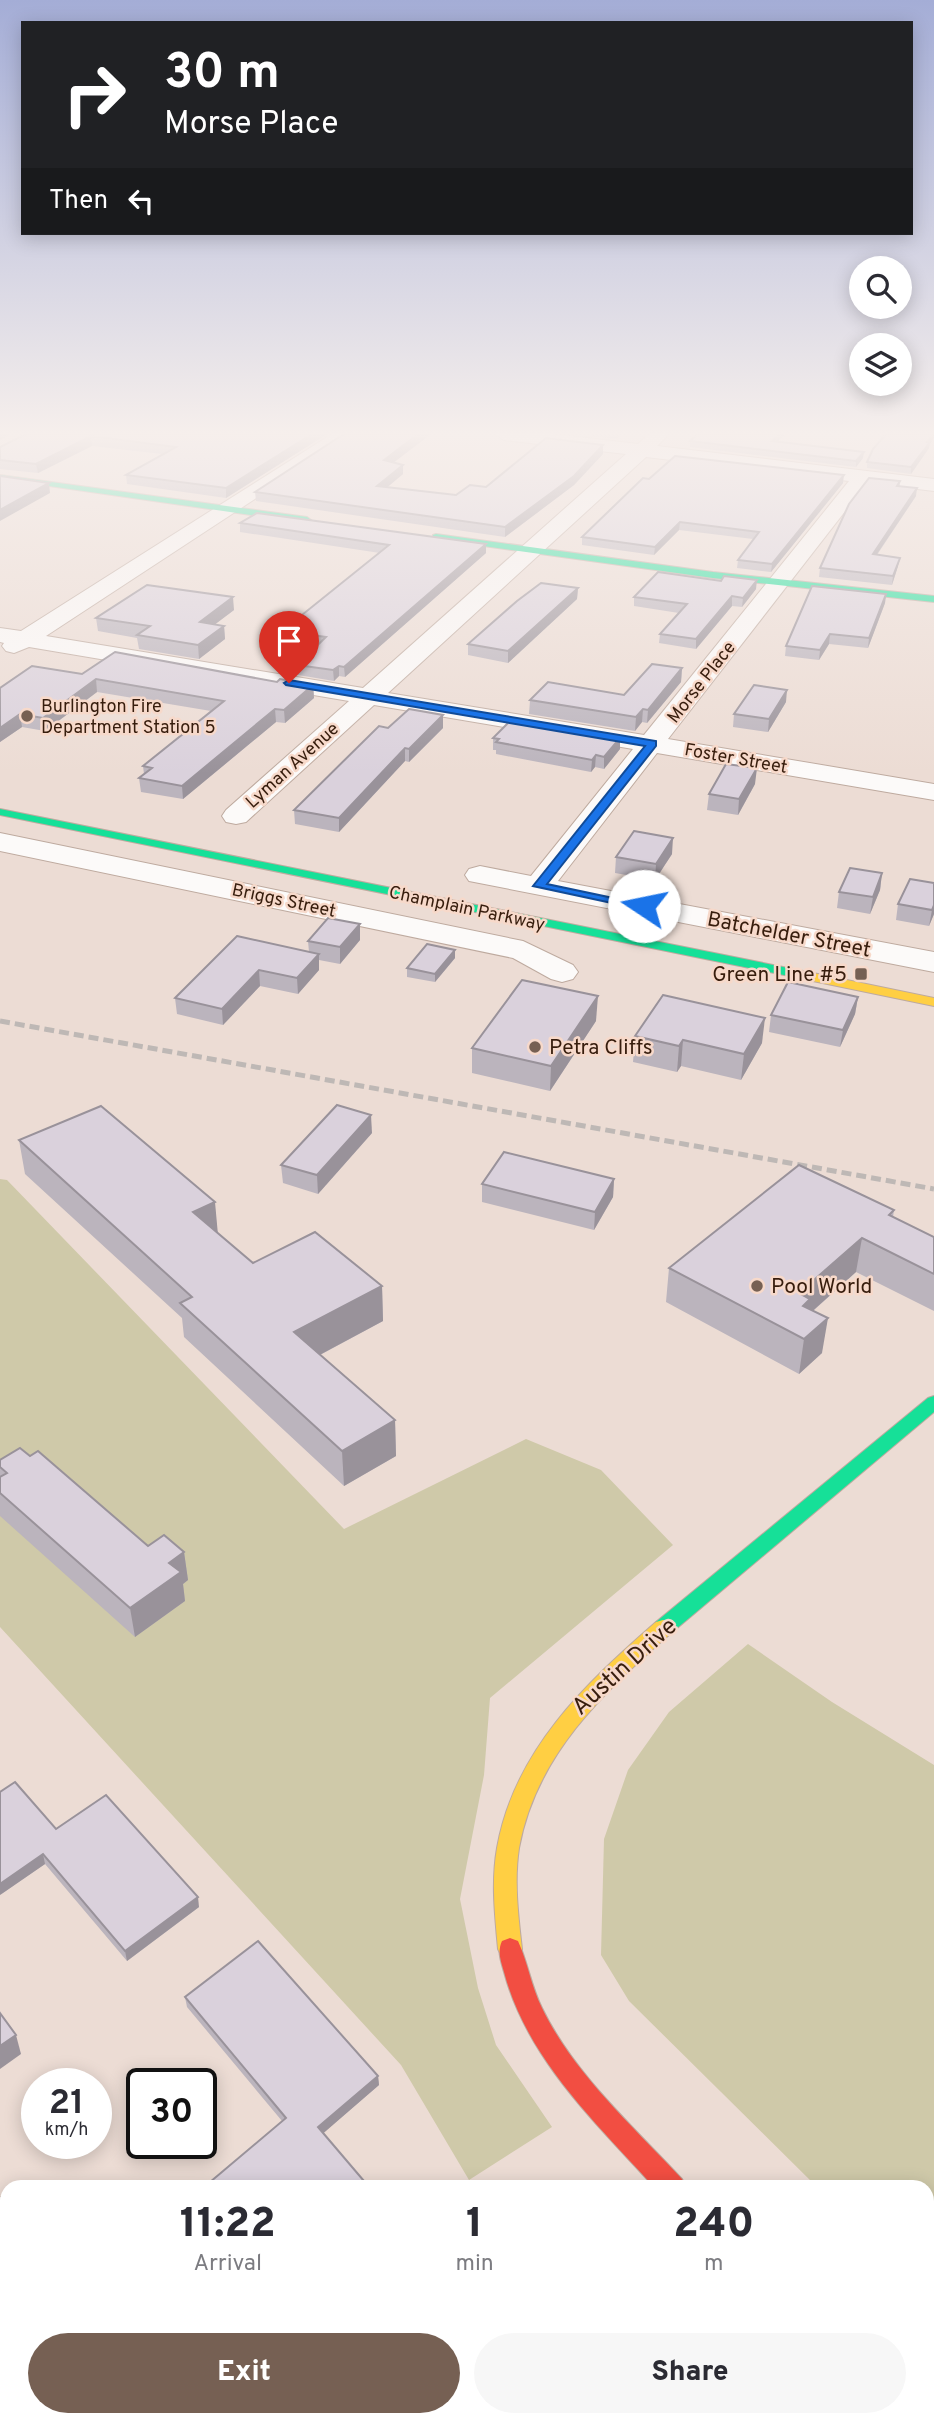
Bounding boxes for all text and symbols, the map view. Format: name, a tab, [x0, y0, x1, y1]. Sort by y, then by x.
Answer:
text: 30 m	[164, 44, 280, 106]
icon: right	[49, 49, 140, 140]
text: Morse Place	[164, 105, 338, 145]
icon: left	[122, 182, 160, 220]
text: Then	[49, 185, 108, 218]
map controls	[849, 256, 912, 396]
button: search	[849, 256, 912, 319]
button: layers	[849, 333, 912, 396]
pin	[259, 611, 319, 683]
icon: arrive	[270, 622, 308, 660]
street label: Morse Place	[663, 637, 741, 729]
place label: Burlington Fire Department Station 5	[41, 696, 216, 740]
marker: Burlington Fire Department Station 5	[19, 708, 35, 724]
street label: Lyman Avenue	[241, 718, 345, 814]
street label: Foster Street	[682, 739, 789, 780]
position arrow	[607, 869, 681, 943]
street label: Briggs Street	[230, 879, 338, 924]
street label: Champlain Parkway	[387, 882, 547, 937]
street label: Batchelder Street	[705, 906, 873, 965]
place label: Green Line #5	[712, 962, 847, 989]
marker: Green Line #5	[853, 966, 869, 982]
place label: Petra Cliffs	[549, 1035, 653, 1062]
marker: Petra Cliffs	[527, 1039, 543, 1055]
place label: Pool World	[771, 1274, 872, 1301]
marker: Pool World	[749, 1278, 765, 1294]
street label: Austin Drive	[566, 1612, 684, 1723]
speed limit sign: 30	[126, 2068, 217, 2159]
text: 21	[49, 2082, 84, 2126]
text: km/h	[45, 2119, 88, 2142]
text: 11:22	[180, 2199, 276, 2252]
text: 1	[466, 2199, 483, 2252]
text: 240	[673, 2199, 754, 2252]
text: Arrival	[193, 2250, 262, 2279]
text: min	[455, 2250, 494, 2279]
text: m	[704, 2250, 724, 2279]
button: Exit	[28, 2333, 460, 2413]
button: Share	[474, 2333, 906, 2413]

